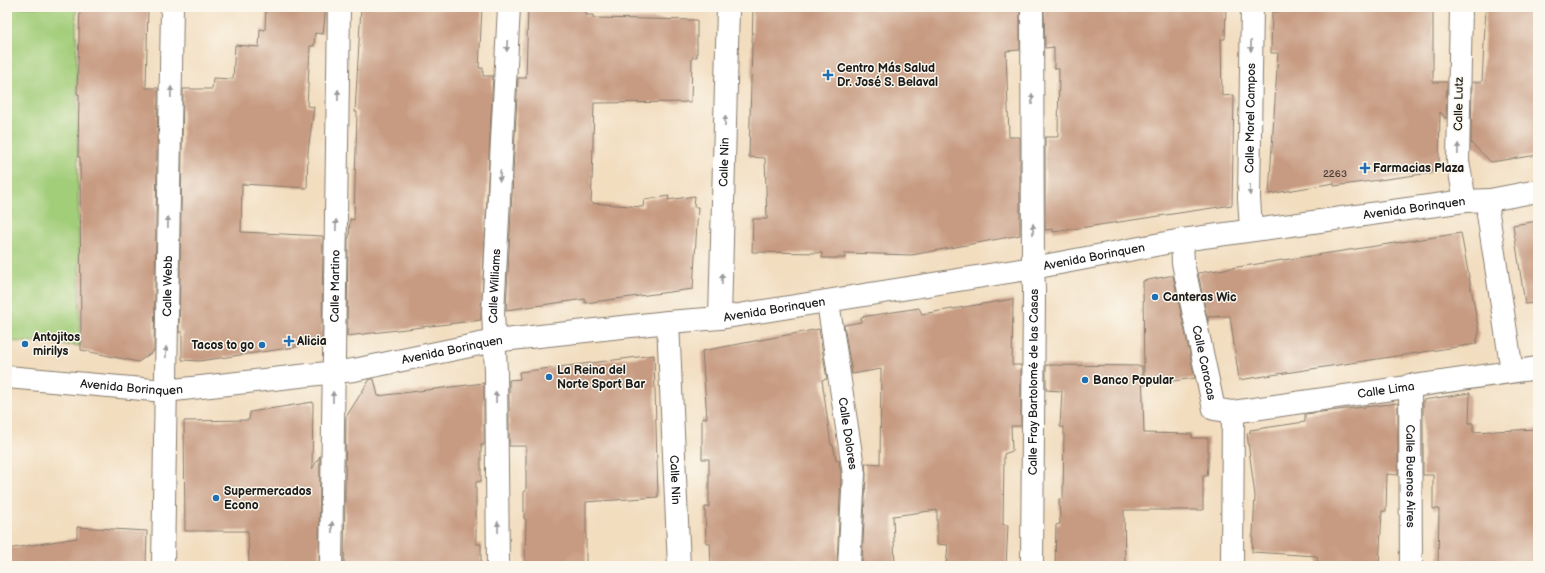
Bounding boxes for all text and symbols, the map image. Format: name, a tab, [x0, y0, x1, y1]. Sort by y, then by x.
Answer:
one-way arrow	[504, 40, 510, 53]
one-way arrow	[1248, 40, 1254, 53]
place label: Centro Más Salud Dr. José S. Belaval	[837, 61, 938, 90]
street label: Calle Morel Campos	[1242, 63, 1259, 173]
marker: Centro Más Salud Dr. José S. Belaval	[822, 69, 834, 81]
street label: Calle Lutz	[1451, 77, 1467, 131]
one-way arrow	[167, 86, 174, 98]
one-way arrow	[335, 88, 341, 101]
one-way arrow	[1029, 92, 1035, 105]
one-way arrow	[722, 114, 728, 127]
street label: Calle Nin	[716, 137, 732, 187]
one-way arrow	[1455, 142, 1461, 155]
place label: Farmacias Plaza	[1373, 161, 1464, 176]
marker: Farmacias Plaza	[1360, 163, 1370, 173]
house number: 2263	[1323, 168, 1347, 180]
one-way arrow	[497, 170, 503, 183]
one-way arrow	[1246, 184, 1253, 196]
street label: Avenida Borinquen	[1362, 194, 1467, 222]
one-way arrow	[165, 215, 171, 228]
one-way arrow	[333, 218, 339, 231]
one-way arrow	[1030, 222, 1036, 235]
street label: Avenida Borinquen	[1042, 240, 1146, 273]
street label: Calle Williams	[485, 248, 504, 324]
street label: Calle Martino	[327, 249, 343, 322]
street label: Calle Webb	[160, 255, 176, 317]
one-way arrow	[718, 273, 725, 285]
street label: Calle Fray Bartolomé de las Casas	[1025, 289, 1042, 475]
place label: Canteras Wic	[1163, 290, 1237, 305]
marker: Canteras Wic	[1150, 292, 1160, 302]
street label: Avenida Borinquen	[722, 294, 827, 325]
street label: Calle Caracas	[1189, 324, 1219, 402]
place label: Antojitos mirilys	[32, 330, 80, 359]
street label: Avenida Borinquen	[400, 333, 504, 367]
place label: Alicia	[296, 334, 327, 349]
marker: Alicia	[284, 336, 294, 346]
place label: Tacos to go	[192, 338, 254, 353]
marker: Antojitos mirilys	[20, 339, 30, 349]
marker: Tacos to go	[257, 340, 267, 350]
one-way arrow	[163, 345, 169, 358]
place label: La Reina del Norte Sport Bar	[557, 363, 645, 392]
marker: La Reina del Norte Sport Bar	[544, 372, 554, 382]
place label: Banco Popular	[1093, 373, 1174, 388]
marker: Banco Popular	[1080, 375, 1090, 385]
street label: Avenida Borinquen	[80, 376, 184, 399]
street label: Calle Lima	[1356, 378, 1416, 401]
one-way arrow	[493, 390, 499, 403]
one-way arrow	[330, 391, 337, 403]
street label: Calle Dolores	[835, 396, 861, 471]
street label: Calle Buenos Aires	[1403, 424, 1418, 528]
street label: Calle Nin	[667, 455, 684, 505]
place label: Supermercados Econo	[224, 484, 312, 513]
marker: Supermercados Econo	[211, 493, 221, 503]
one-way arrow	[329, 520, 335, 533]
one-way arrow	[495, 520, 501, 533]

